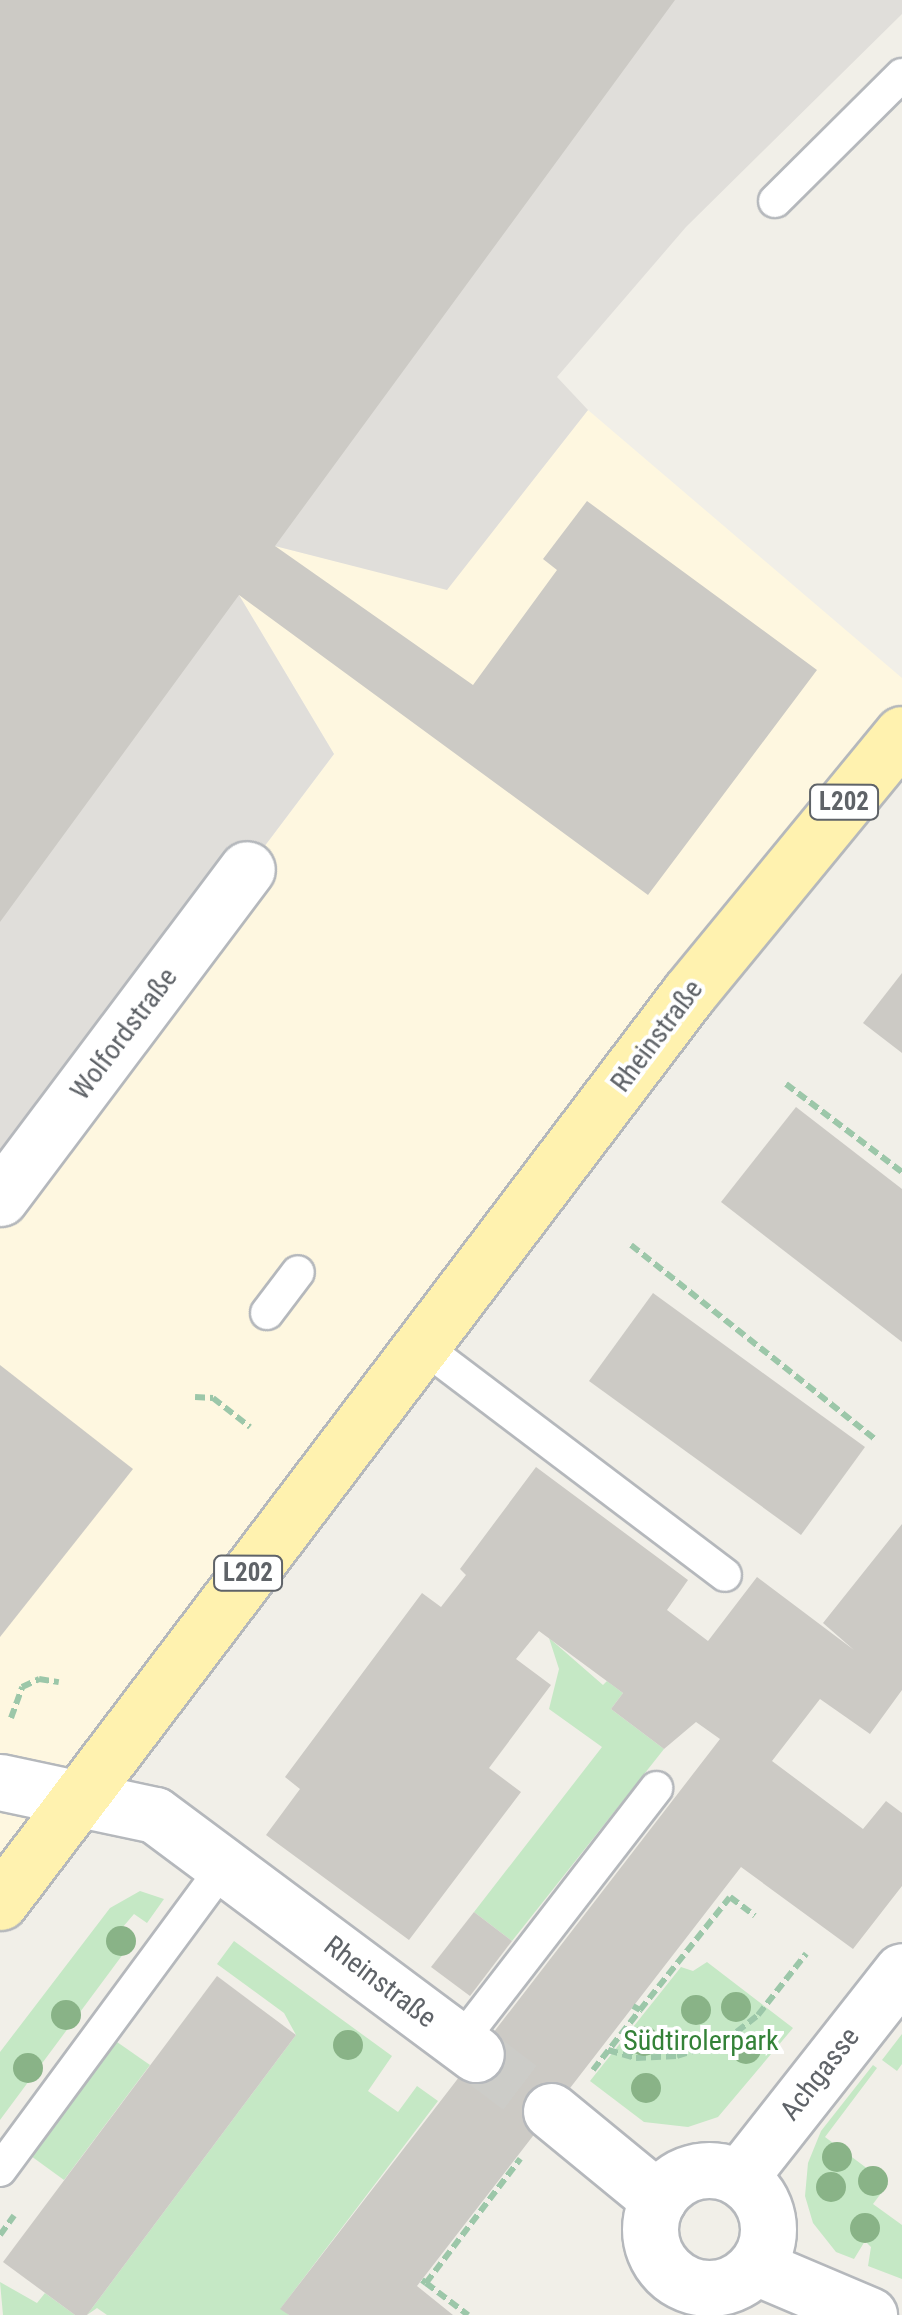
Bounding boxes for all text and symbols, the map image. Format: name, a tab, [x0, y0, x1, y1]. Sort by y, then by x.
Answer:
road number: L202	[809, 782, 879, 822]
street label: Wolfordstraße	[63, 961, 185, 1107]
street label: Rheinstraße	[604, 973, 710, 1099]
road number: L202	[213, 1553, 283, 1593]
street label: Rheinstraße	[317, 1929, 443, 2035]
street label: Achgasse	[773, 2021, 867, 2127]
park label: Südtirolerpark	[623, 2024, 779, 2058]

